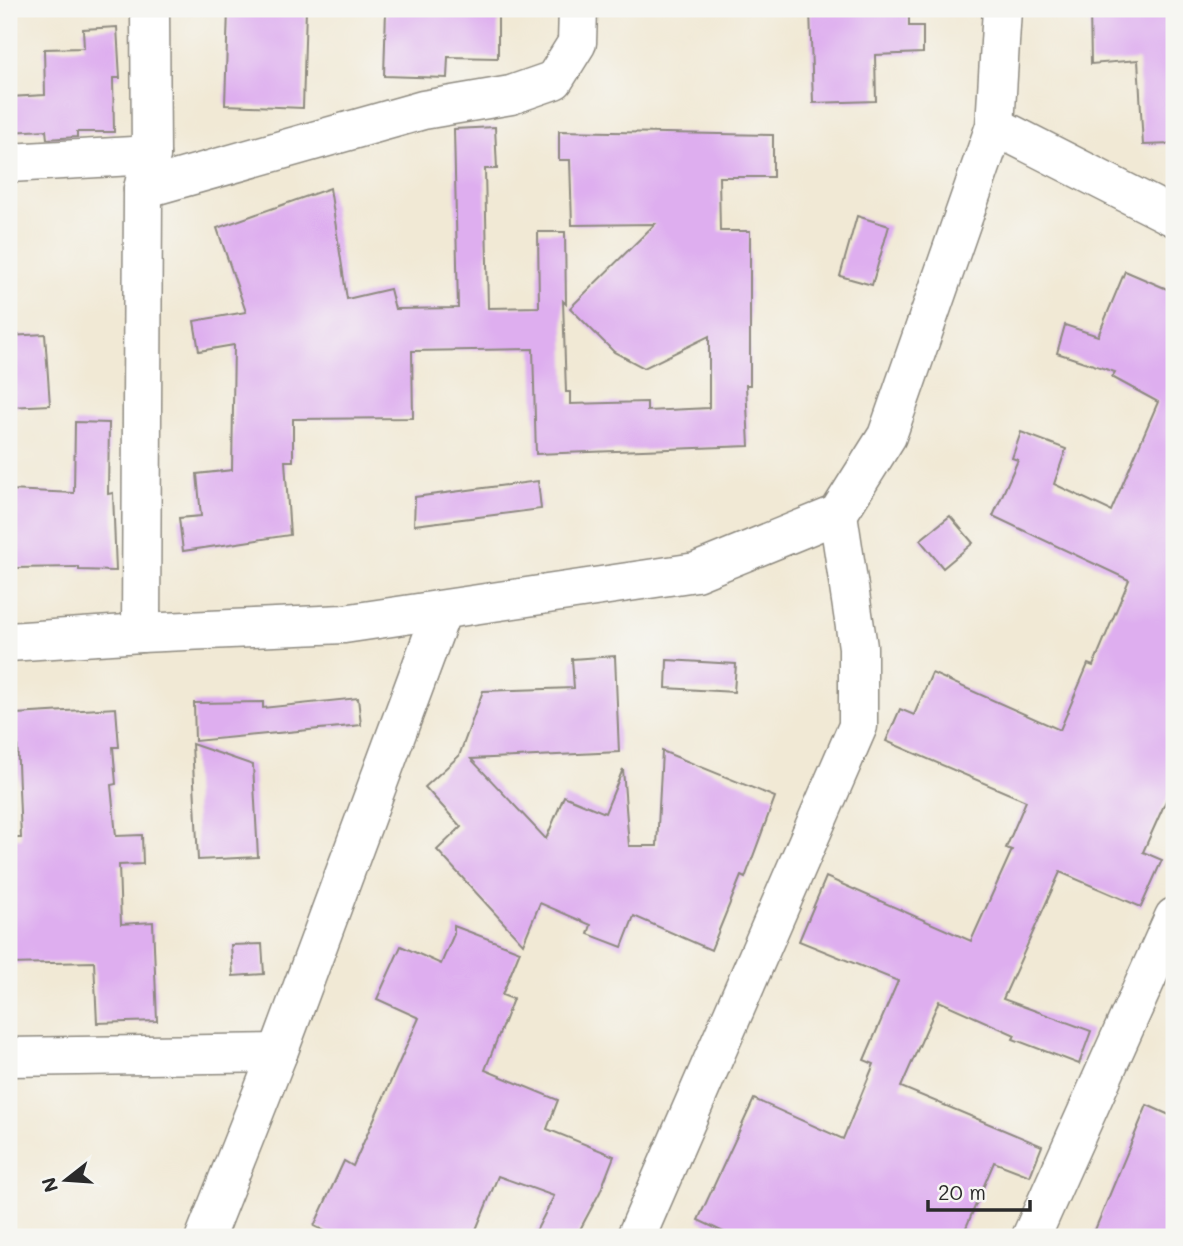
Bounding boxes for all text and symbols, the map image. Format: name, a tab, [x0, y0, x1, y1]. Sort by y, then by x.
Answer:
north arrow	[32, 1144, 102, 1214]
scale bar	[928, 1169, 1029, 1213]
text: N	[35, 1175, 63, 1196]
text: 20 m	[938, 1178, 986, 1205]

